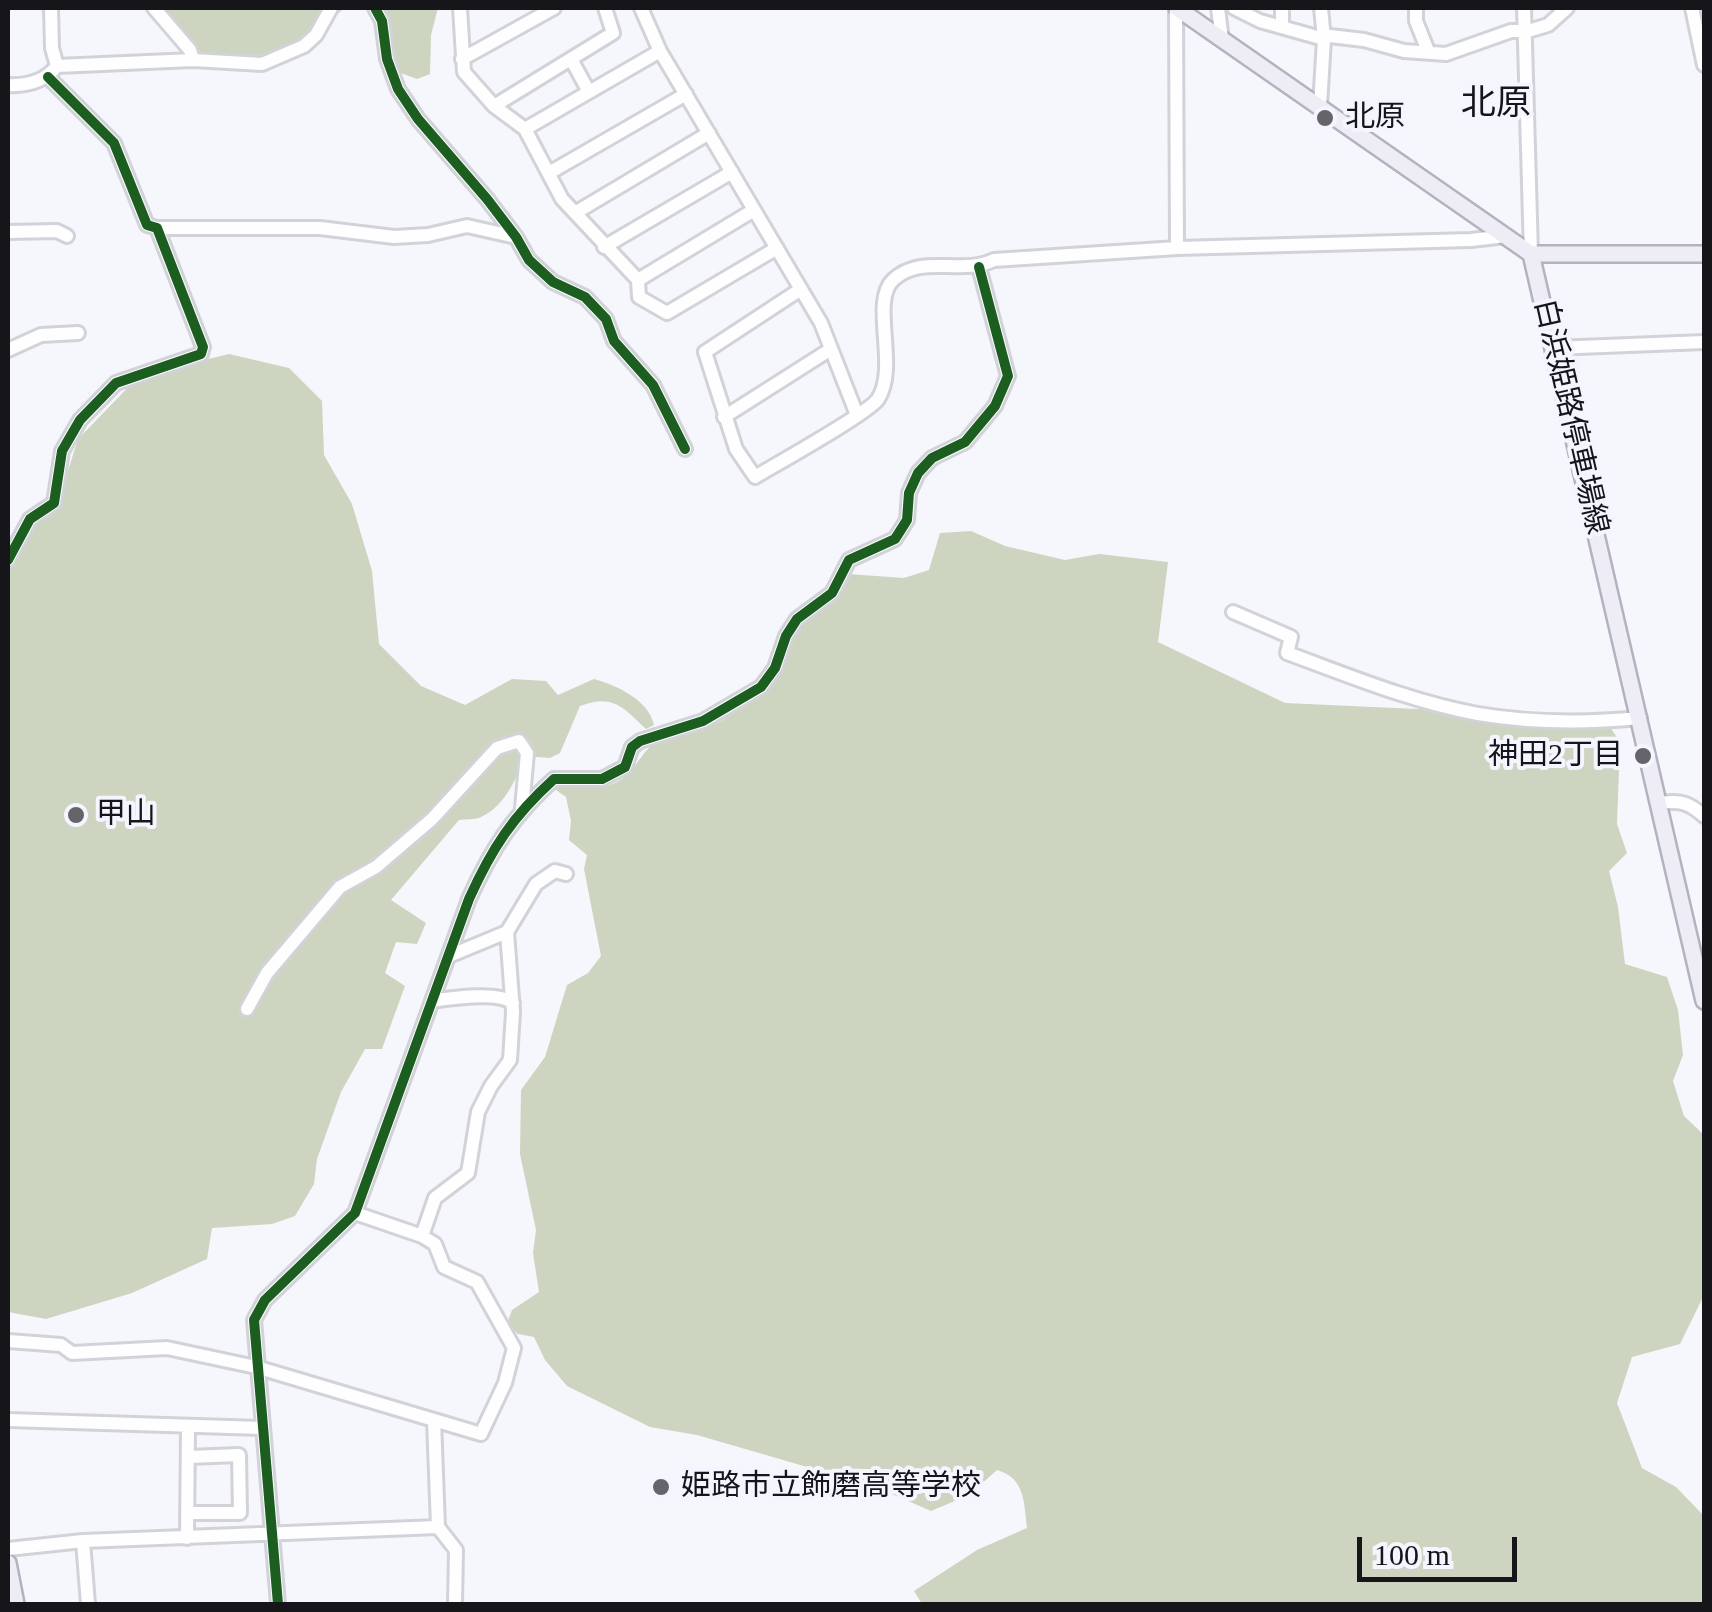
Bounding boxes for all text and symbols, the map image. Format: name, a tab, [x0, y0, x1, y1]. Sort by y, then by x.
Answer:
district label: 北原	[1461, 84, 1531, 126]
place label: 北原	[1345, 100, 1405, 136]
marker: 北原	[1314, 107, 1336, 129]
street label: 白浜姫路停車場線	[1525, 296, 1615, 538]
place label: 神田2丁目	[1488, 738, 1623, 774]
marker: 神田2丁目	[1632, 745, 1654, 767]
place label: 甲山	[96, 797, 156, 833]
marker: 甲山	[65, 804, 87, 826]
place label: 姫路市立飾磨高等学校	[681, 1469, 981, 1505]
marker: 姫路市立飾磨高等学校	[650, 1476, 672, 1498]
scale bar	[1362, 1517, 1522, 1579]
text: 100 m	[1374, 1538, 1450, 1571]

